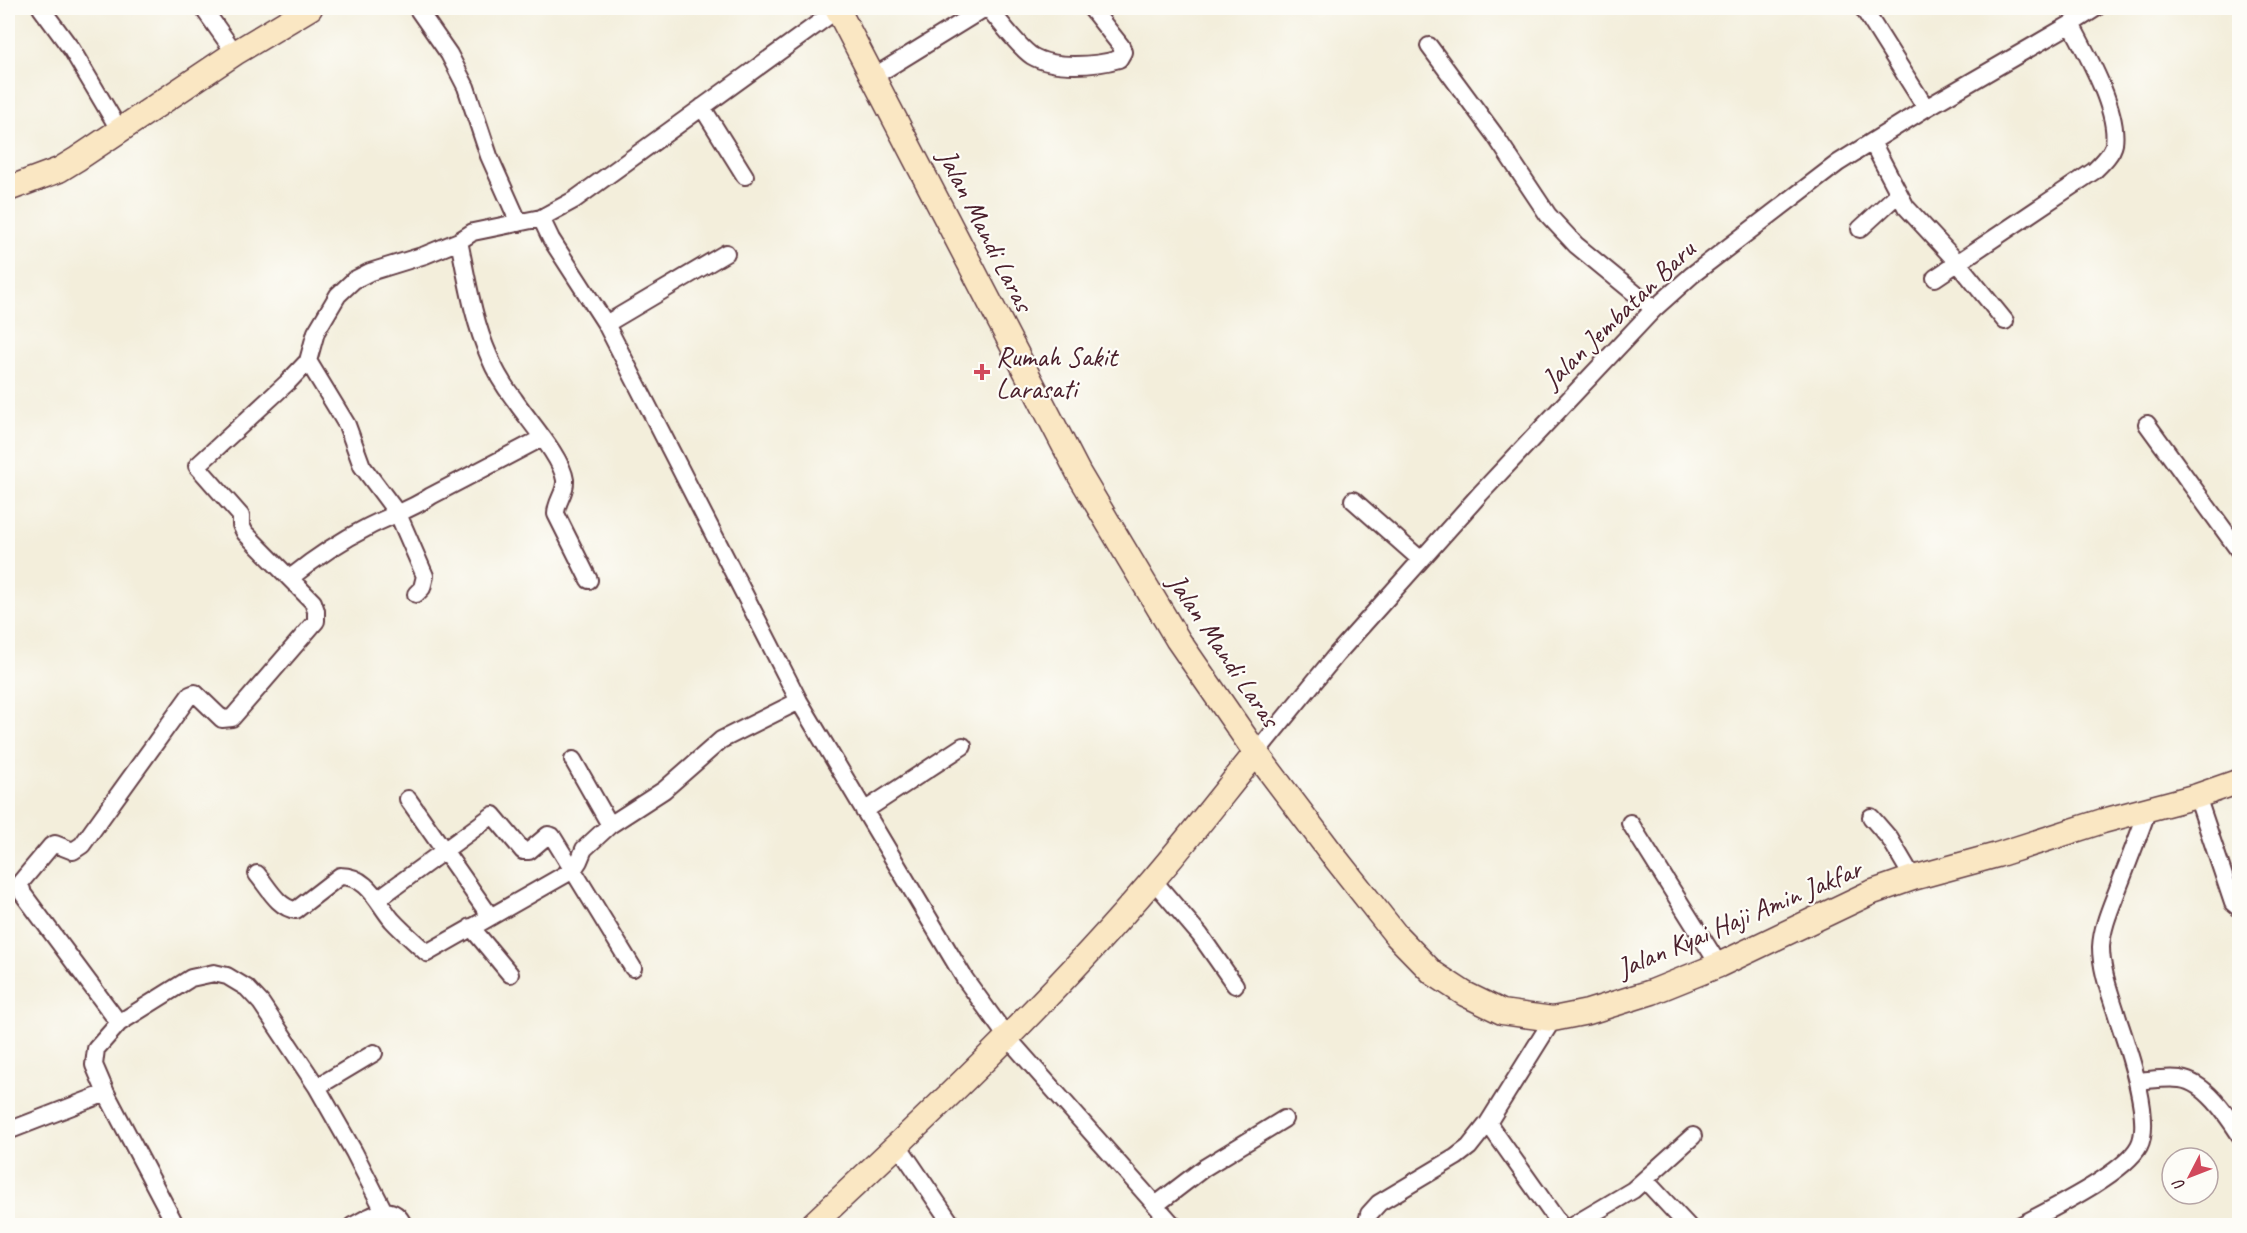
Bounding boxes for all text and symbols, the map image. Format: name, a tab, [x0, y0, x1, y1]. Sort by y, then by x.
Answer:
street label: Jalan Mandi Laras	[929, 141, 1043, 319]
street label: Jalan Jembatan Baru	[1533, 231, 1703, 397]
place label: Rumah Sakit Larasati	[996, 339, 1119, 406]
marker: Rumah Sakit Larasati	[973, 363, 991, 381]
street label: Jalan Mandi Laras	[1159, 565, 1289, 735]
street label: Jalan Kyai Haji Amin Jakfar	[1610, 850, 1868, 986]
north arrow	[2160, 1146, 2220, 1206]
text: U	[2167, 1173, 2190, 1195]

